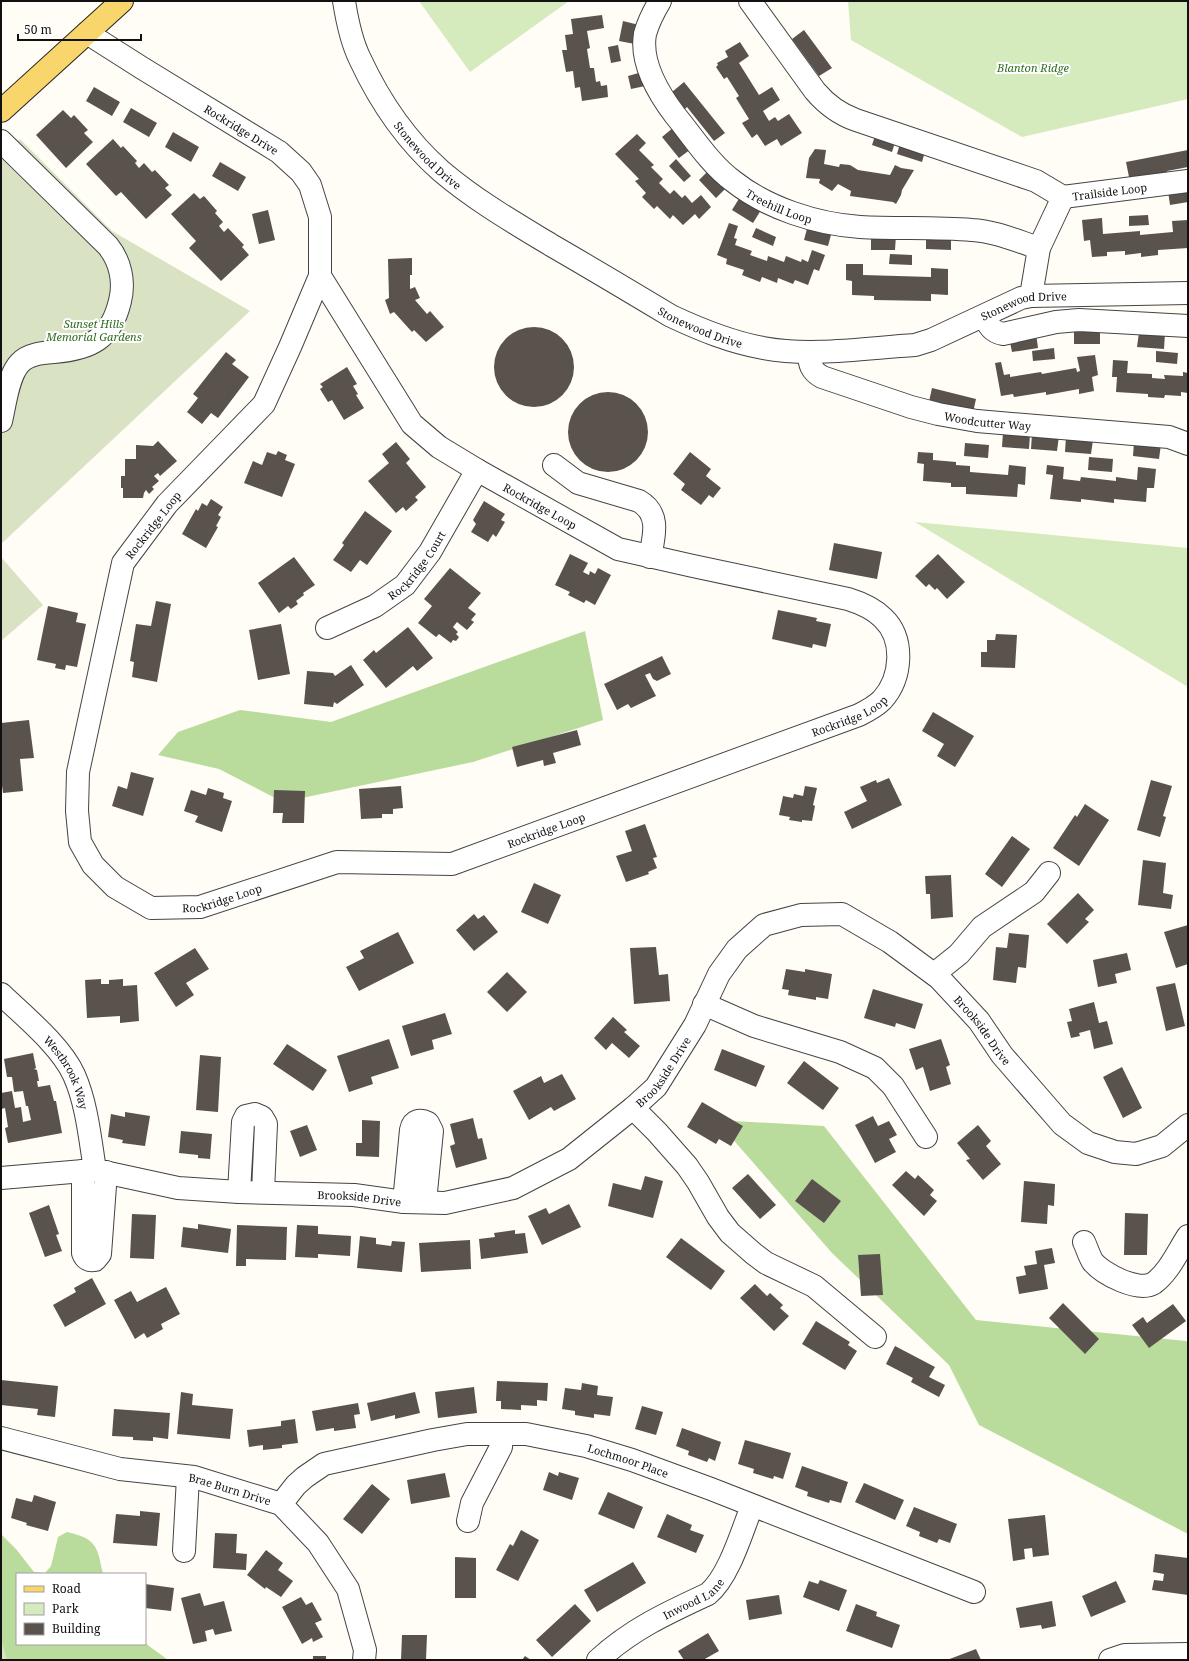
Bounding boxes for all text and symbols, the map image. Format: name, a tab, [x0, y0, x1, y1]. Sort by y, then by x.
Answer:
scale bar	[18, 16, 141, 42]
text: 50 m	[24, 21, 52, 38]
park label: Blanton Ridge	[996, 60, 1070, 75]
street label: Rockridge Drive	[202, 101, 282, 158]
street label: Stonewood Drive	[391, 118, 465, 192]
street label: Trailside Loop	[1071, 179, 1148, 203]
street label: Treehill Loop	[743, 185, 814, 226]
street label: Stonewood Drive	[978, 288, 1067, 323]
street label: Stonewood Drive	[655, 303, 744, 351]
park label: Sunset Hills Memorial Gardens	[45, 316, 142, 344]
street label: Woodcutter Way	[943, 408, 1032, 433]
street label: Rockridge Loop	[501, 480, 580, 533]
street label: Rockridge Loop	[122, 488, 184, 562]
street label: Rockridge Court	[384, 528, 448, 603]
street label: Rockridge Loop	[809, 692, 890, 739]
street label: Rockridge Loop	[505, 808, 587, 851]
street label: Rockridge Loop	[182, 880, 264, 915]
street label: Brookside Drive	[951, 992, 1015, 1068]
street label: Westbrook Way	[41, 1032, 92, 1111]
street label: Brookside Drive	[632, 1033, 694, 1110]
street label: Brookside Drive	[317, 1187, 403, 1209]
street label: Lochmoor Place	[586, 1439, 671, 1480]
street label: Brae Burn Drive	[188, 1469, 273, 1508]
legend	[16, 1573, 146, 1645]
street label: Inwood Lane	[660, 1575, 727, 1622]
text: Road	[52, 1580, 82, 1597]
text: Park	[52, 1600, 80, 1617]
text: Building	[52, 1620, 101, 1637]

